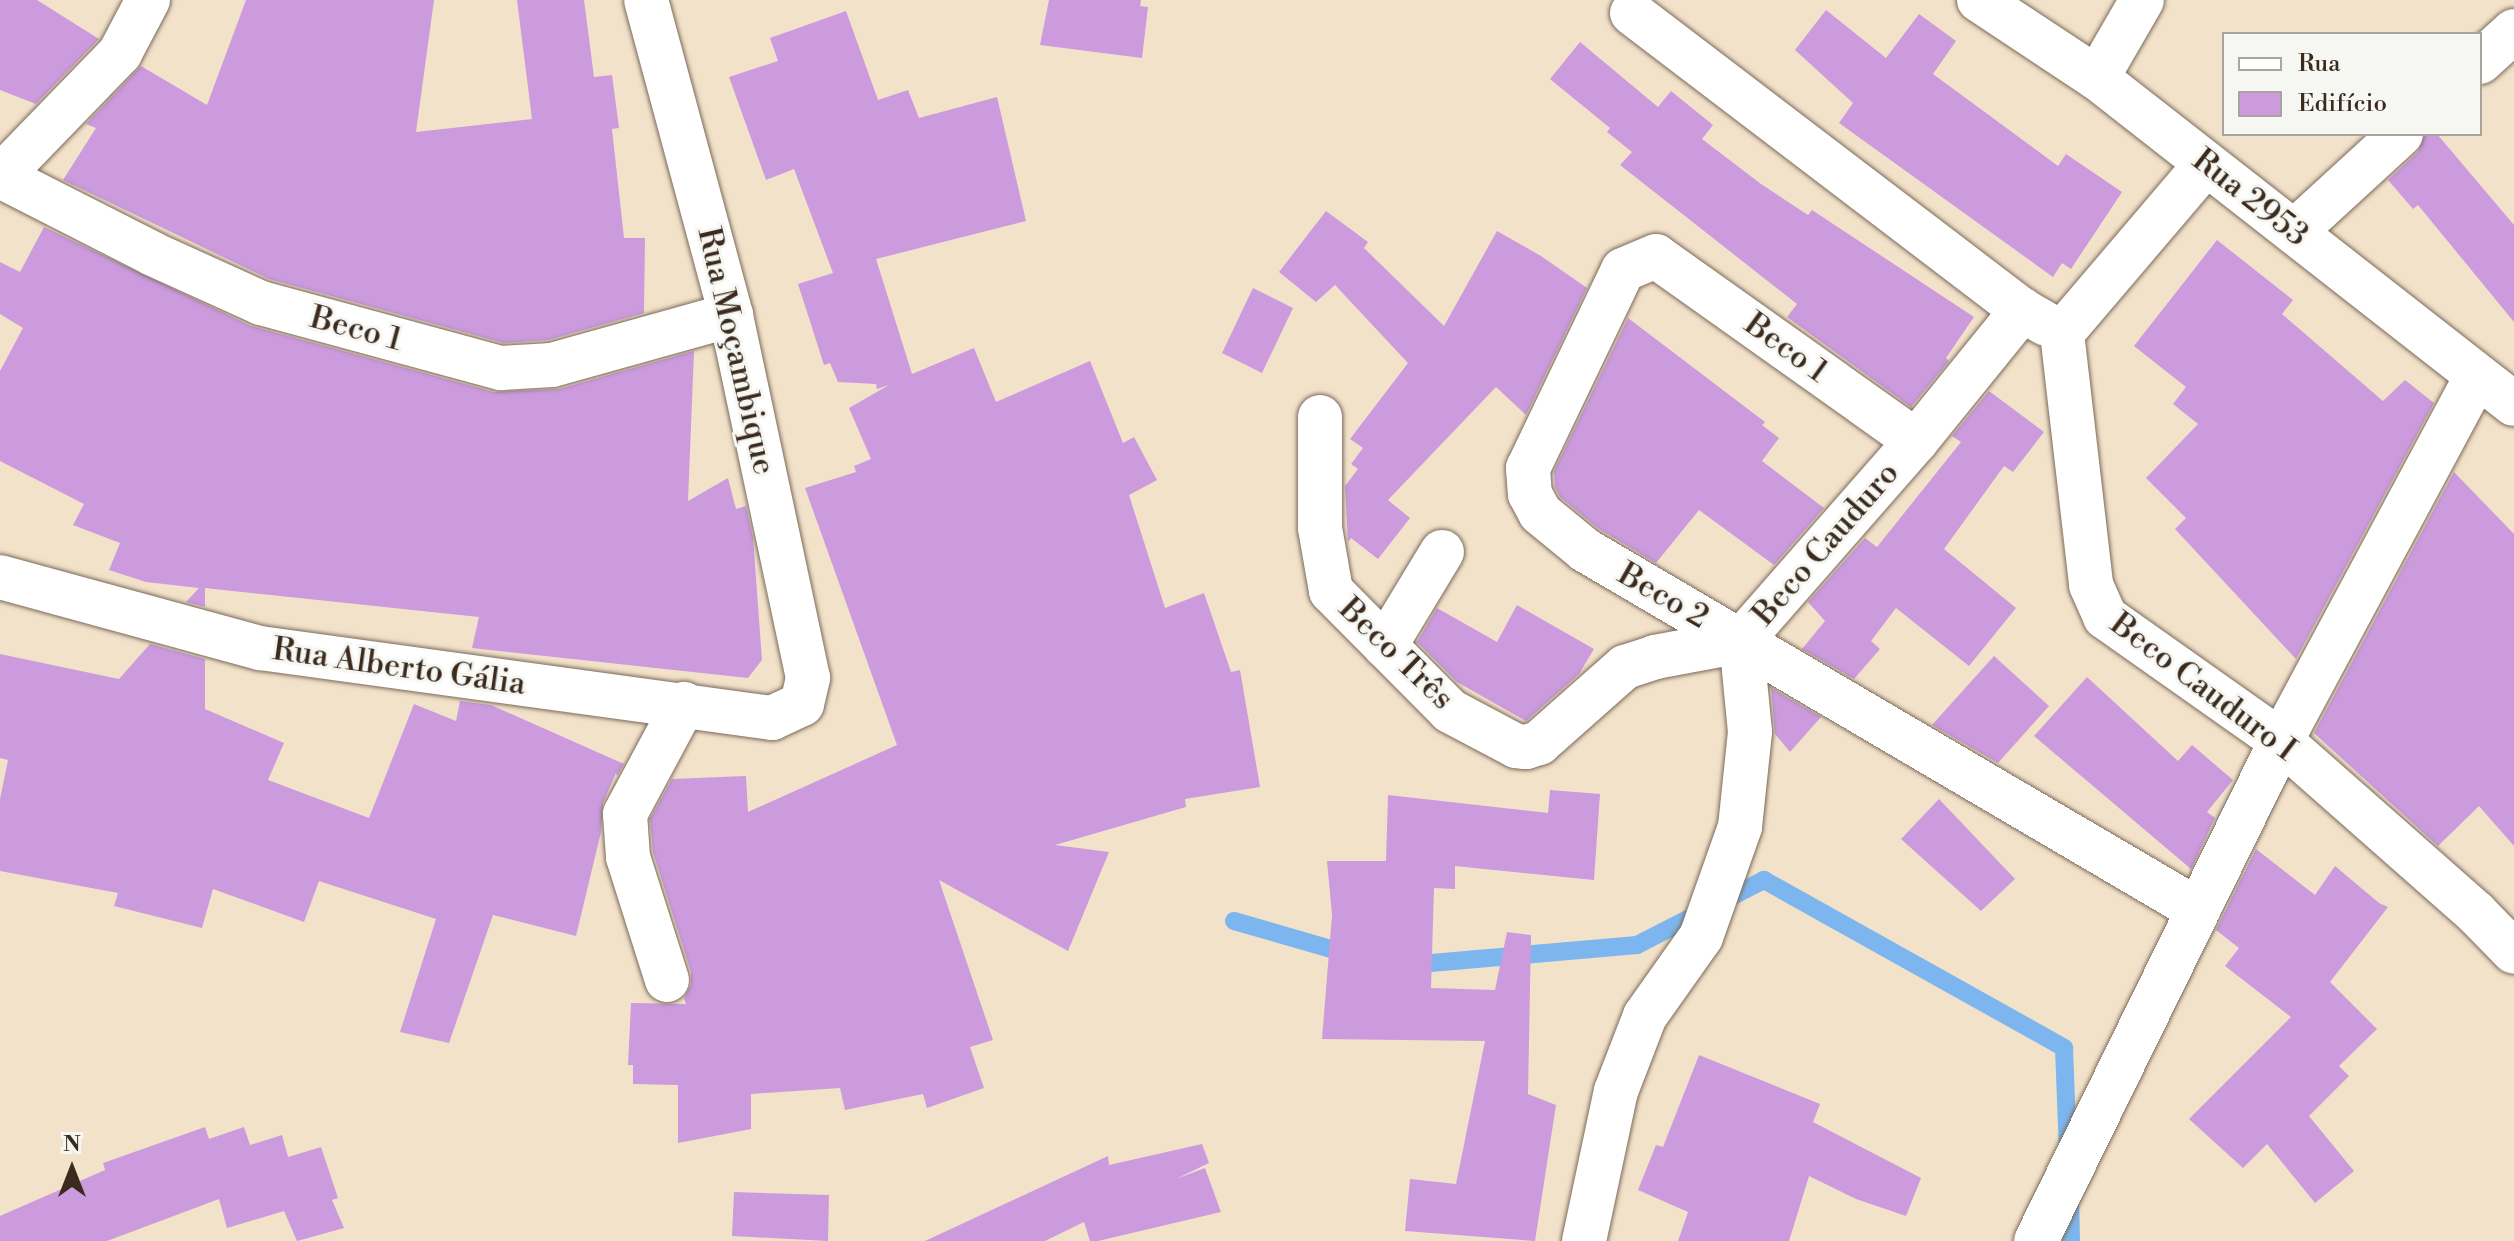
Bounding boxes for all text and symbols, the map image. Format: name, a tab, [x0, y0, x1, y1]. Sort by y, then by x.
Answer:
legend	[2222, 32, 2482, 136]
text: Rua	[2298, 49, 2340, 79]
text: Edifício	[2298, 89, 2387, 119]
street label: Rua 2953	[2185, 141, 2315, 255]
street label: Rua Moçambique	[689, 224, 783, 478]
street label: Beco 1	[306, 298, 406, 360]
street label: Beco 1	[1737, 305, 1835, 391]
street label: Beco Cauduro	[1745, 455, 1907, 633]
street label: Beco 2	[1611, 555, 1715, 637]
street label: Beco Três	[1331, 590, 1461, 718]
street label: Beco Cauduro I	[2103, 605, 2303, 769]
street label: Rua Alberto Gália	[270, 630, 528, 704]
north arrow	[32, 1129, 112, 1209]
text: N	[63, 1131, 81, 1158]

